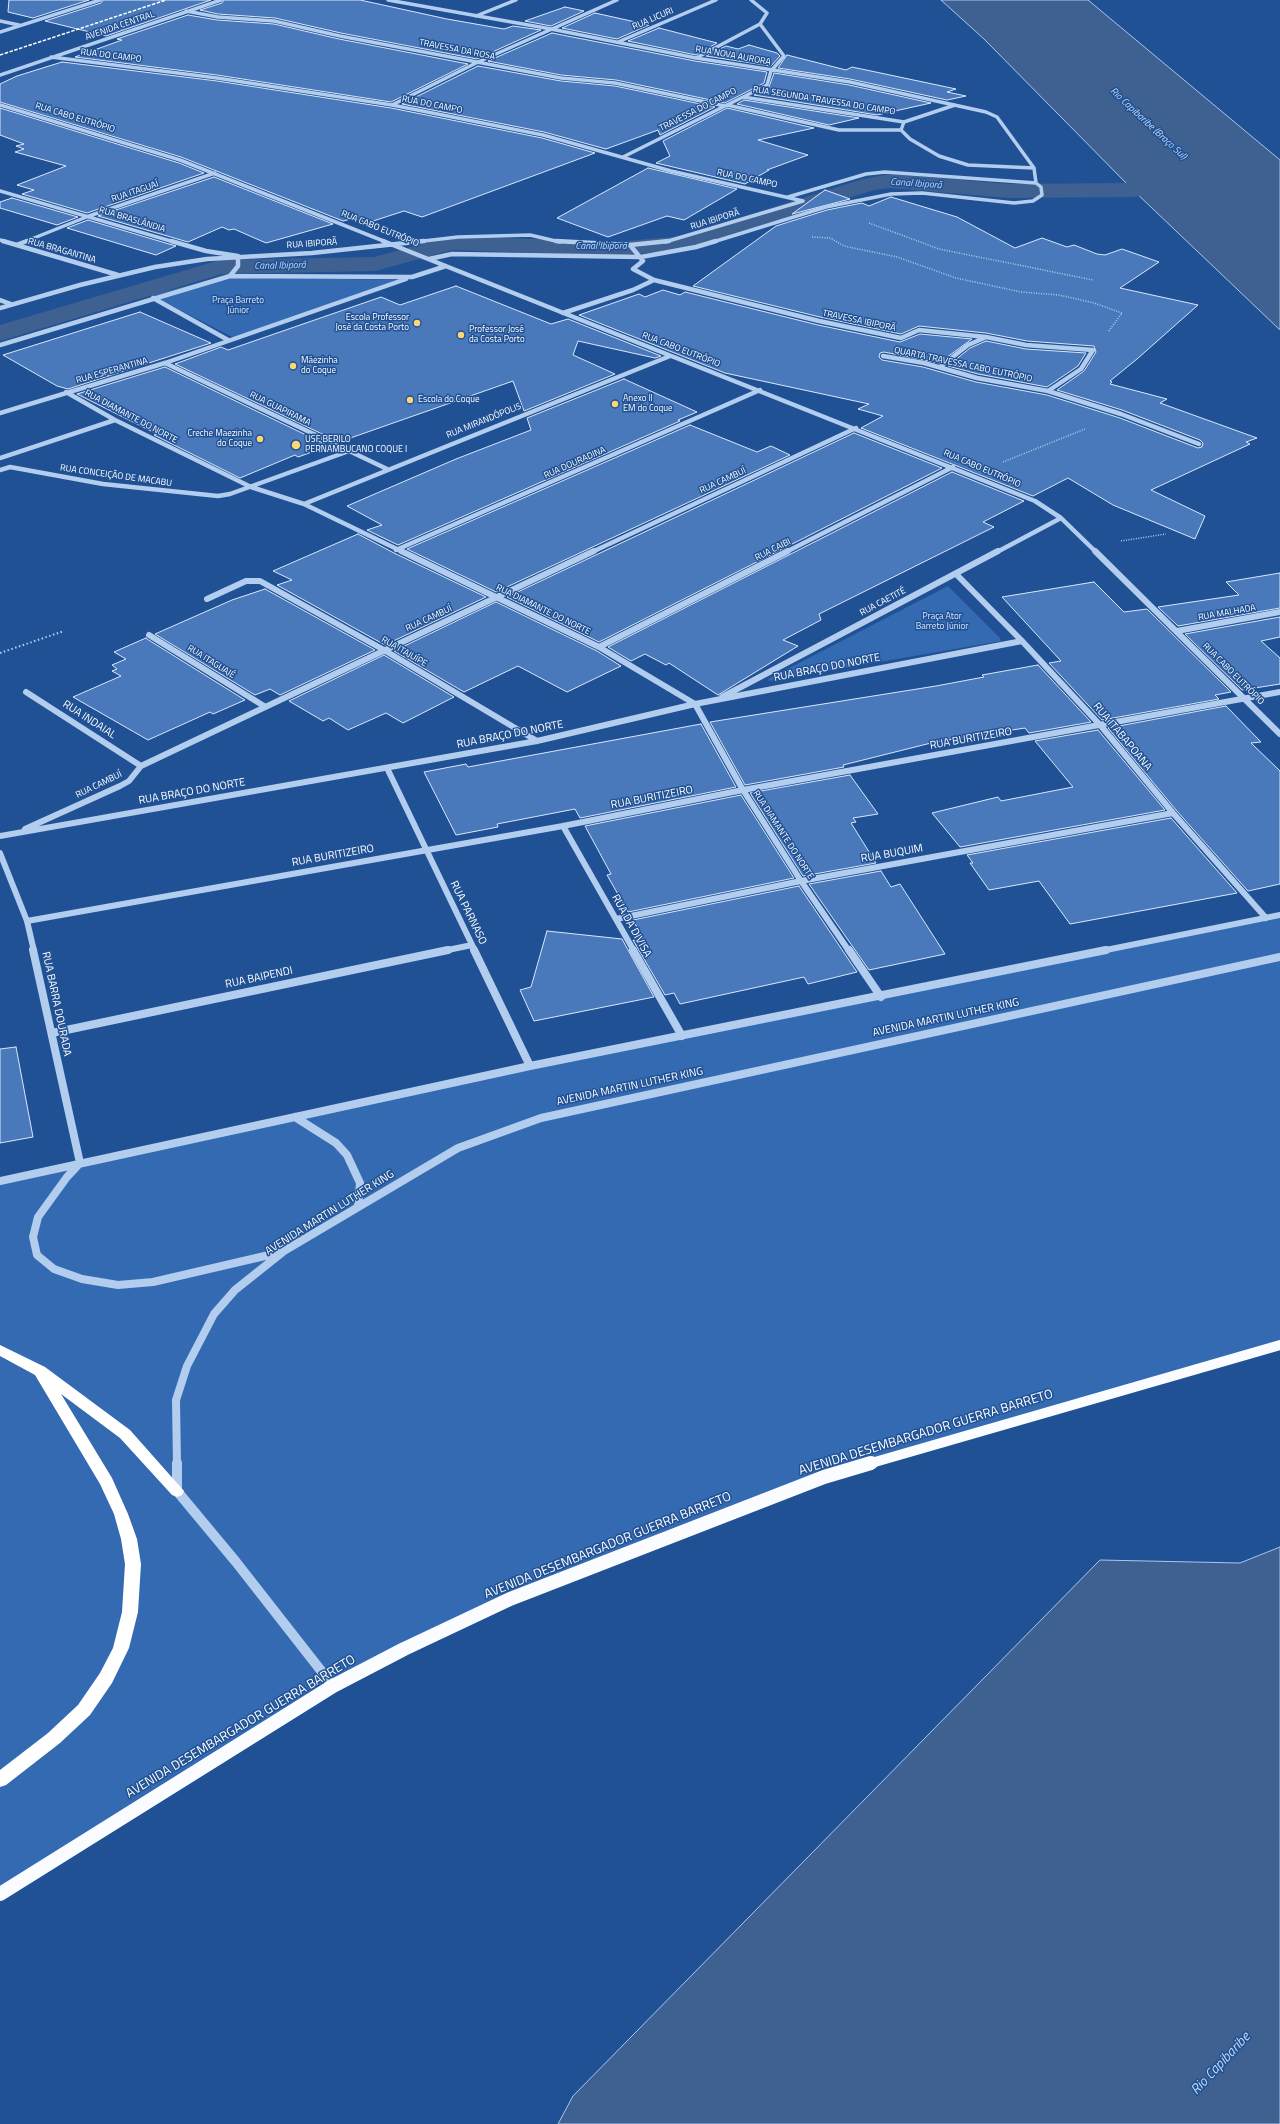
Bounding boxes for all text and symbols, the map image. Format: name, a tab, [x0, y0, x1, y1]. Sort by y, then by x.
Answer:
street label: RUA LICURI	[631, 6, 675, 32]
street label: AVENIDA CENTRAL	[84, 9, 156, 43]
street label: TRAVESSA DA ROSA	[418, 37, 496, 63]
street label: RUA NOVA AURORA	[694, 44, 772, 68]
street label: RUA DO CAMPO	[80, 47, 142, 65]
street label: RUA SEGUNDA TRAVESSA DO CAMPO	[752, 84, 896, 118]
water label: Rio Capibaribe (Braço Sul)	[1107, 85, 1189, 163]
street label: TRAVESSA DO CAMPO	[658, 86, 738, 134]
street label: RUA DO CAMPO	[401, 94, 463, 116]
street label: RUA CABO EUTRÓPIO	[34, 101, 116, 135]
street label: RUA DO CAMPO	[716, 167, 778, 191]
water label: Canal Ibiporã	[890, 176, 942, 192]
street label: RUA ITAGUAÍ	[110, 179, 160, 205]
street label: RUA BRASLÂNDIA	[97, 205, 167, 235]
street label: RUA IBIPORÃ	[689, 207, 741, 233]
street label: RUA CABO EUTRÓPIO	[340, 208, 420, 250]
street label: RUA BRAGANTINA	[27, 236, 97, 266]
street label: RUA IBIPORÃ	[286, 237, 338, 251]
water label: Canal Ibiporã	[575, 241, 627, 253]
water label: Canal Ibiporã	[254, 260, 306, 272]
park label: Praça Barreto Júnior	[212, 296, 264, 317]
street label: TRAVESSA IBIPORÃ	[821, 308, 897, 334]
place label: Escola Professor José da Costa Porto	[335, 313, 409, 334]
marker: Escola Professor José da Costa Porto	[412, 318, 422, 328]
place label: Professor José da Costa Porto	[469, 325, 525, 346]
marker: Professor José da Costa Porto	[456, 330, 466, 340]
street label: RUA CABO EUTRÓPIO	[640, 330, 722, 370]
street label: QUARTA TRAVESSA CABO EUTRÓPIO	[893, 345, 1033, 385]
street label: RUA ESPERANTINA	[75, 356, 149, 386]
place label: Mãezinha do Coque	[301, 356, 338, 377]
marker: Mãezinha do Coque	[288, 361, 298, 371]
street label: RUA DIAMANTE DO NORTE	[83, 388, 179, 446]
street label: RUA GUAPIRAMA	[248, 390, 312, 428]
place label: Anexo II EM do Coque	[623, 394, 673, 415]
marker: Escola do Coque	[405, 395, 415, 405]
place label: Escola do Coque	[418, 395, 479, 405]
marker: Anexo II EM do Coque	[610, 399, 620, 409]
street label: RUA MIRANDÓPOLIS	[445, 401, 523, 441]
place label: Creche Maezinha do Coque	[187, 429, 252, 450]
marker: Creche Maezinha do Coque	[255, 434, 265, 444]
place label: USF BERILO PERNAMBUCANO COQUE I	[305, 435, 407, 456]
marker: USF BERILO PERNAMBUCANO COQUE I	[290, 439, 302, 451]
street label: RUA DOURADINA	[542, 445, 608, 481]
street label: RUA CABO EUTRÓPIO	[942, 448, 1022, 490]
street label: RUA CONCEIÇÃO DE MACABU	[59, 463, 173, 489]
street label: RUA CAMBUÍ	[698, 466, 748, 496]
street label: RUA CAIBI	[753, 536, 793, 564]
street label: RUA DIAMANTE DO NORTE	[494, 582, 592, 638]
street label: RUA CAETITÉ	[858, 585, 908, 619]
street label: RUA MALHADA	[1197, 603, 1257, 623]
street label: RUA CAMBUÍ	[404, 604, 454, 634]
park label: Praça Ator Barreto Júnior	[916, 612, 968, 633]
street label: RUA ITAJUÍPE	[379, 634, 429, 670]
street label: RUA CABO EUTRÓPIO	[1200, 641, 1266, 707]
street label: RUA ITAGUAJÉ	[185, 643, 237, 681]
street label: RUA BRAÇO DO NORTE	[773, 651, 881, 685]
street label: RUA INDAIAL	[60, 698, 118, 742]
street label: RUA ITABAPOANA	[1090, 700, 1154, 774]
street label: RUA BRAÇO DO NORTE	[456, 718, 564, 752]
street label: RUA BURITIZEIRO	[929, 725, 1013, 753]
street label: RUA CAMBUÍ	[74, 769, 124, 801]
street label: RUA BRAÇO DO NORTE	[138, 776, 246, 808]
street label: RUA BURITIZEIRO	[610, 784, 694, 812]
street label: RUA DIAMANTE DO NORTE	[750, 789, 816, 881]
street label: RUA BURITIZEIRO	[291, 842, 375, 870]
street label: RUA BUQUIM	[860, 842, 924, 866]
street label: RUA PARNASO	[447, 879, 489, 947]
street label: RUA DA DIVISA	[608, 892, 654, 960]
street label: RUA BARRA DOURADA	[38, 950, 74, 1058]
street label: RUA BAIPENDI	[224, 964, 294, 992]
street label: AVENIDA MARTIN LUTHER KING	[872, 996, 1020, 1040]
street label: AVENIDA MARTIN LUTHER KING	[556, 1065, 704, 1109]
street label: AVENIDA MARTIN LUTHER KING	[263, 1168, 397, 1258]
street label: AVENIDA DESEMBARGADOR GUERRA BARRETO	[797, 1387, 1055, 1479]
street label: AVENIDA DESEMBARGADOR GUERRA BARRETO	[482, 1489, 734, 1603]
street label: AVENIDA DESEMBARGADOR GUERRA BARRETO	[123, 1652, 359, 1802]
water label: Rio Capibaribe	[1188, 2029, 1254, 2099]

